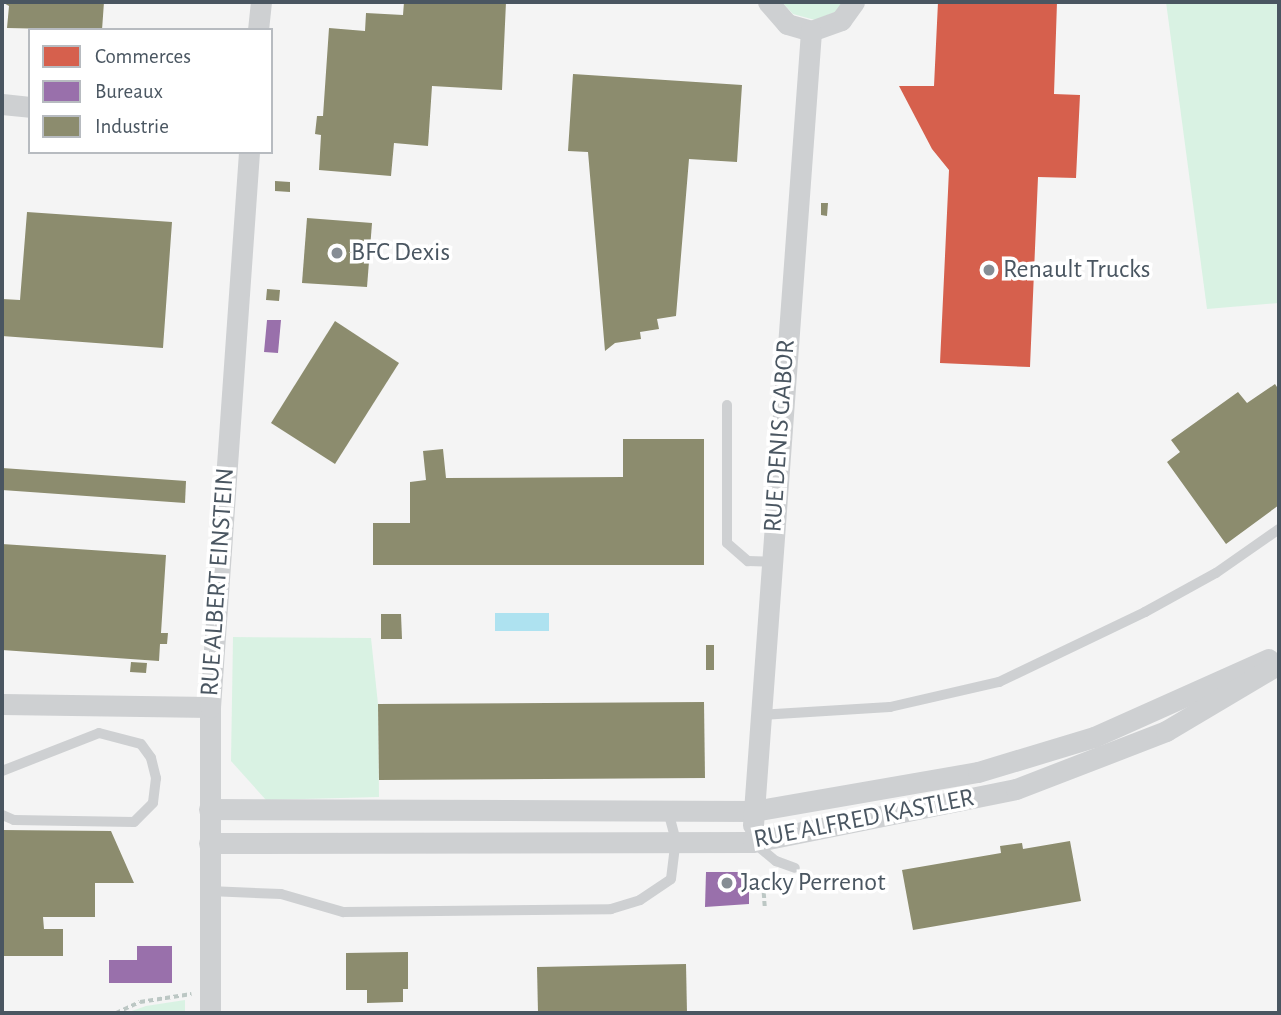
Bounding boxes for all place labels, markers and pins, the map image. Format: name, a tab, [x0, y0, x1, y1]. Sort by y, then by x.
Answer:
place label: BFC Dexis	[351, 237, 450, 269]
marker: BFC Dexis	[329, 245, 345, 261]
place label: Renault Trucks	[1003, 254, 1150, 286]
marker: Renault Trucks	[981, 262, 997, 278]
place label: Jacky Perrenot	[741, 867, 885, 899]
marker: Jacky Perrenot	[719, 875, 735, 891]

